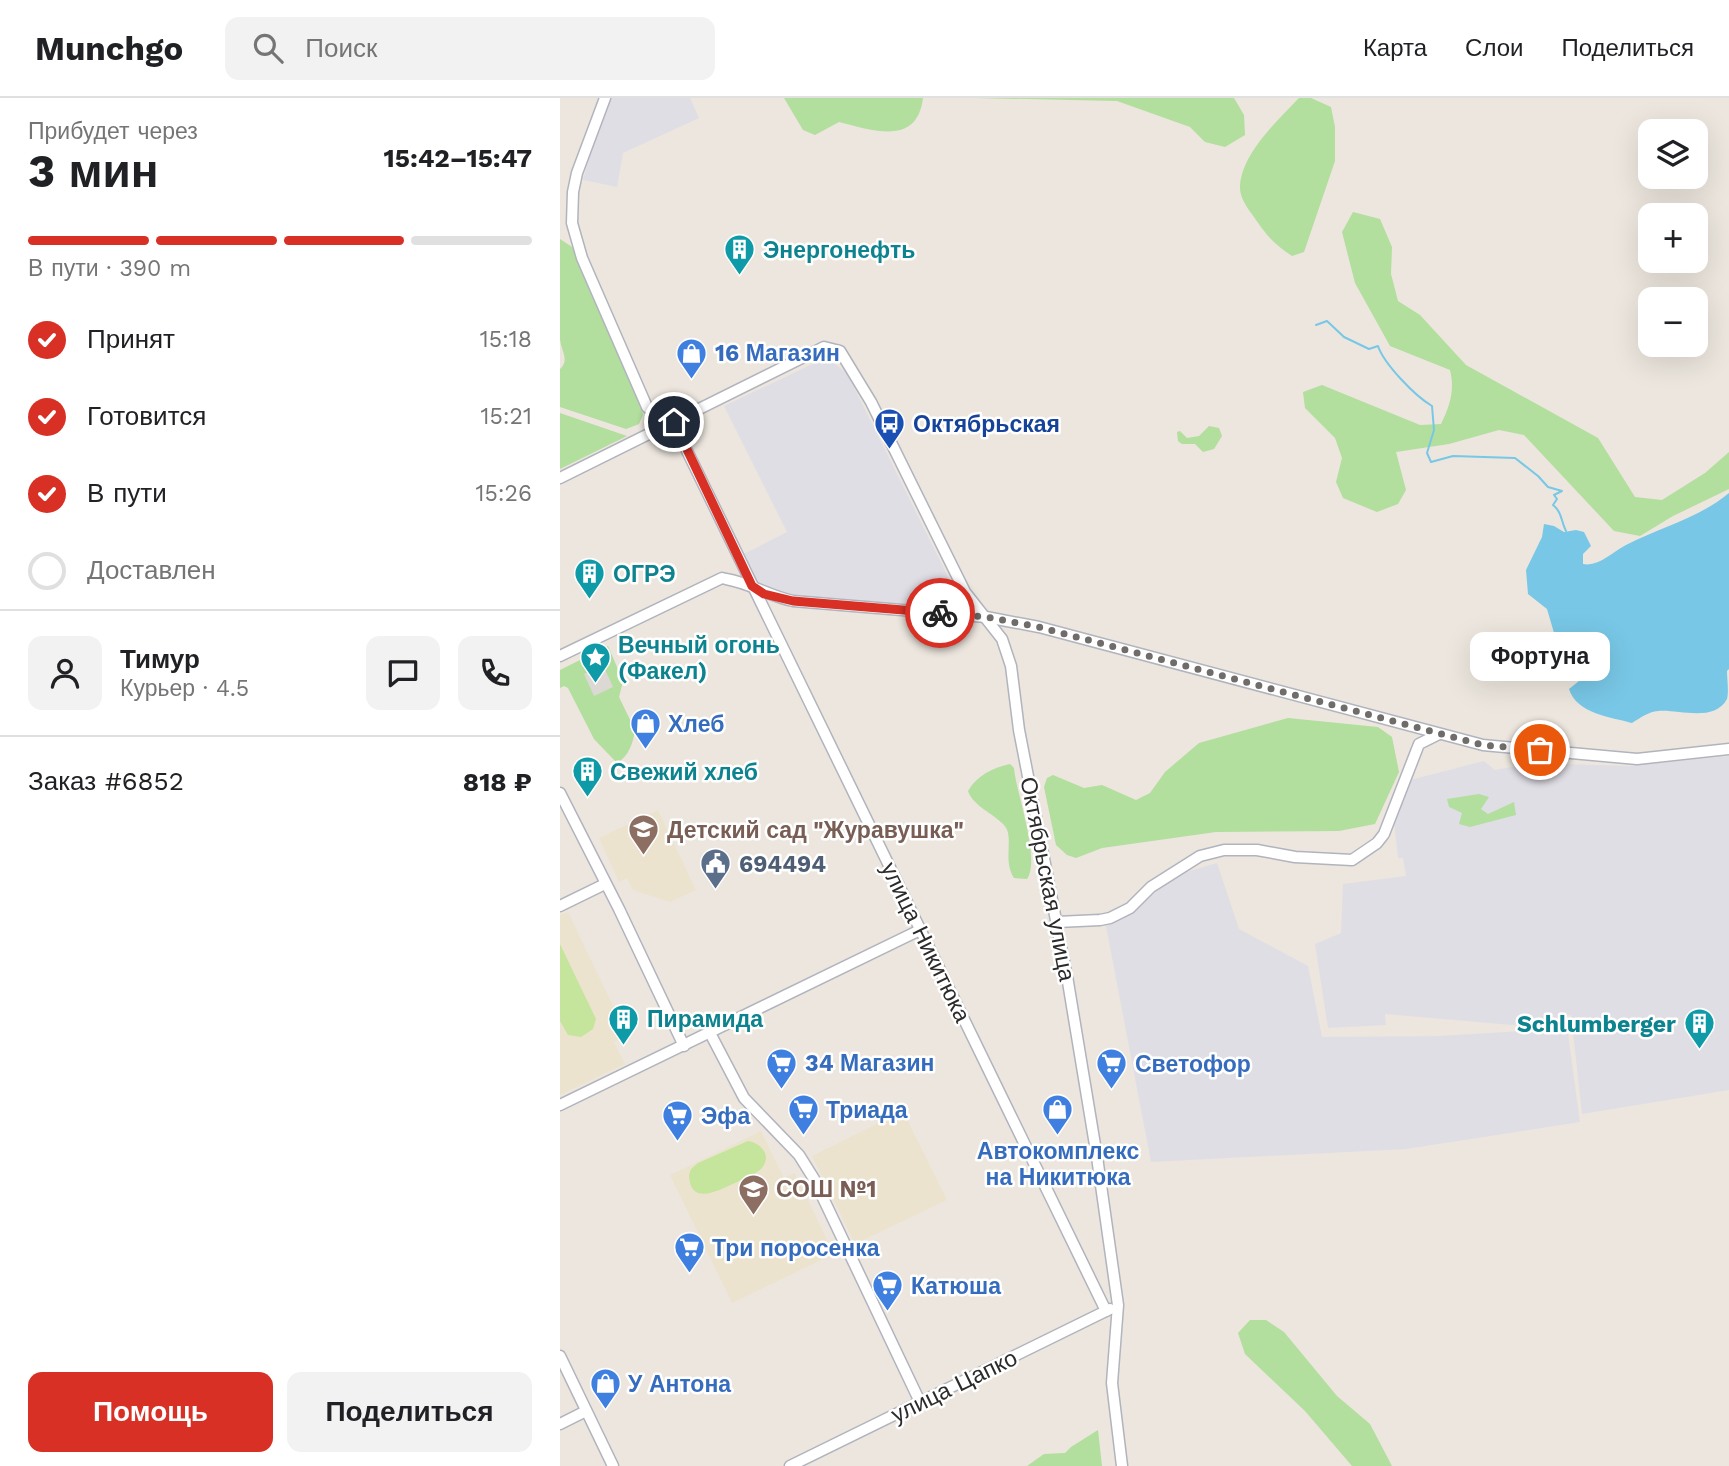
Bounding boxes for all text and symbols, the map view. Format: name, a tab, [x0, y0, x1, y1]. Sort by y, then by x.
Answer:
search box	[225, 17, 715, 80]
text: Munchgo	[35, 29, 183, 68]
icon: search	[249, 29, 287, 67]
text: Поиск	[305, 33, 377, 63]
text: Карта	[1363, 34, 1427, 62]
text: Слои	[1465, 34, 1523, 62]
text: Поделиться	[1561, 34, 1694, 62]
text: Прибудет через	[28, 118, 198, 145]
map controls	[1638, 119, 1708, 357]
button: layers	[1638, 119, 1708, 189]
text: 15:42–15:47	[384, 143, 532, 173]
text: 3 мин	[28, 144, 159, 198]
button: +	[1638, 203, 1708, 273]
building icon: Энергонефть	[723, 233, 757, 277]
place label: Энергонефть	[763, 237, 915, 264]
text: В пути · 390 m	[28, 255, 191, 282]
button: −	[1638, 287, 1708, 357]
icon: check	[28, 321, 66, 359]
text: Принят	[87, 324, 175, 354]
text: 15:18	[480, 326, 532, 353]
shop icon: 16 Магазин	[675, 336, 709, 380]
place label: 16 Магазин	[715, 340, 840, 367]
pin	[644, 392, 704, 452]
icon: check	[28, 398, 66, 436]
text: Готовится	[87, 401, 206, 431]
text: 15:21	[480, 403, 532, 430]
icon: home	[655, 403, 693, 441]
bus stop icon: Октябрьская	[873, 407, 907, 451]
place label: Октябрьская	[913, 411, 1060, 438]
icon: check	[28, 475, 66, 513]
text: В пути	[87, 478, 167, 508]
text: 15:26	[475, 480, 532, 507]
text: Доставлен	[87, 555, 216, 585]
building icon: ОГРЭ	[573, 557, 607, 601]
place label: ОГРЭ	[613, 561, 676, 588]
courier	[905, 578, 975, 648]
icon: bike	[921, 594, 959, 632]
callout: Фортуна	[1470, 631, 1610, 680]
place label: Вечный огонь (Факел)	[618, 632, 780, 685]
button: person	[28, 636, 102, 710]
button: chat	[366, 636, 440, 710]
button: phone	[458, 636, 532, 710]
place icon: Вечный огонь (Факел)	[578, 641, 612, 685]
text: Фортуна	[1491, 643, 1589, 670]
text: Тимур	[120, 644, 200, 674]
text: Курьер · 4.5	[120, 675, 249, 702]
shop icon: Хлеб	[628, 707, 662, 751]
place label: Хлеб	[668, 711, 724, 738]
pin	[1510, 720, 1570, 780]
icon: bag	[1521, 731, 1559, 769]
building icon: Свежий хлеб	[570, 755, 604, 799]
place label: Свежий хлеб	[610, 759, 758, 786]
text: Заказ #6852	[28, 766, 184, 796]
text: 818 ₽	[463, 767, 532, 797]
street label: Октябрьская улица	[1014, 775, 1081, 984]
school or university icon: Детский сад "Журавушка"	[627, 813, 661, 857]
place label: Детский сад "Журавушка"	[667, 817, 964, 844]
public building icon: 694494	[699, 847, 733, 891]
place label: 694494	[739, 851, 826, 878]
street label: улица Никитюка	[875, 858, 976, 1027]
building icon: Пирамида	[607, 1002, 641, 1046]
place label: Пирамида	[647, 1006, 763, 1033]
building icon: Schlumberger	[1682, 1007, 1716, 1051]
place label: Schlumberger	[1517, 1011, 1676, 1038]
supermarket icon: 34 Магазин	[765, 1046, 799, 1090]
supermarket icon: Светофор	[1095, 1047, 1129, 1091]
place label: 34 Магазин	[805, 1050, 934, 1077]
place label: Светофор	[1135, 1051, 1251, 1078]
supermarket icon: Триада	[786, 1093, 820, 1137]
shop icon: Автокомплекс на Никитюка	[1041, 1093, 1075, 1137]
place label: Триада	[826, 1097, 908, 1124]
supermarket icon: Эфа	[661, 1099, 695, 1143]
place label: Эфа	[701, 1103, 750, 1130]
place label: Автокомплекс на Никитюка	[977, 1138, 1139, 1191]
school or university icon: СОШ №1	[736, 1172, 770, 1216]
place label: СОШ №1	[776, 1176, 876, 1203]
supermarket icon: Три поросенка	[672, 1231, 706, 1275]
place label: Три поросенка	[712, 1235, 880, 1262]
supermarket icon: Катюша	[871, 1269, 905, 1313]
place label: Катюша	[911, 1273, 1001, 1300]
street label: улица Цапко	[887, 1344, 1022, 1429]
shop icon: У Антона	[588, 1367, 622, 1411]
place label: У Антона	[628, 1371, 731, 1398]
button: Помощь	[28, 1372, 273, 1452]
button: Поделиться	[287, 1372, 532, 1452]

